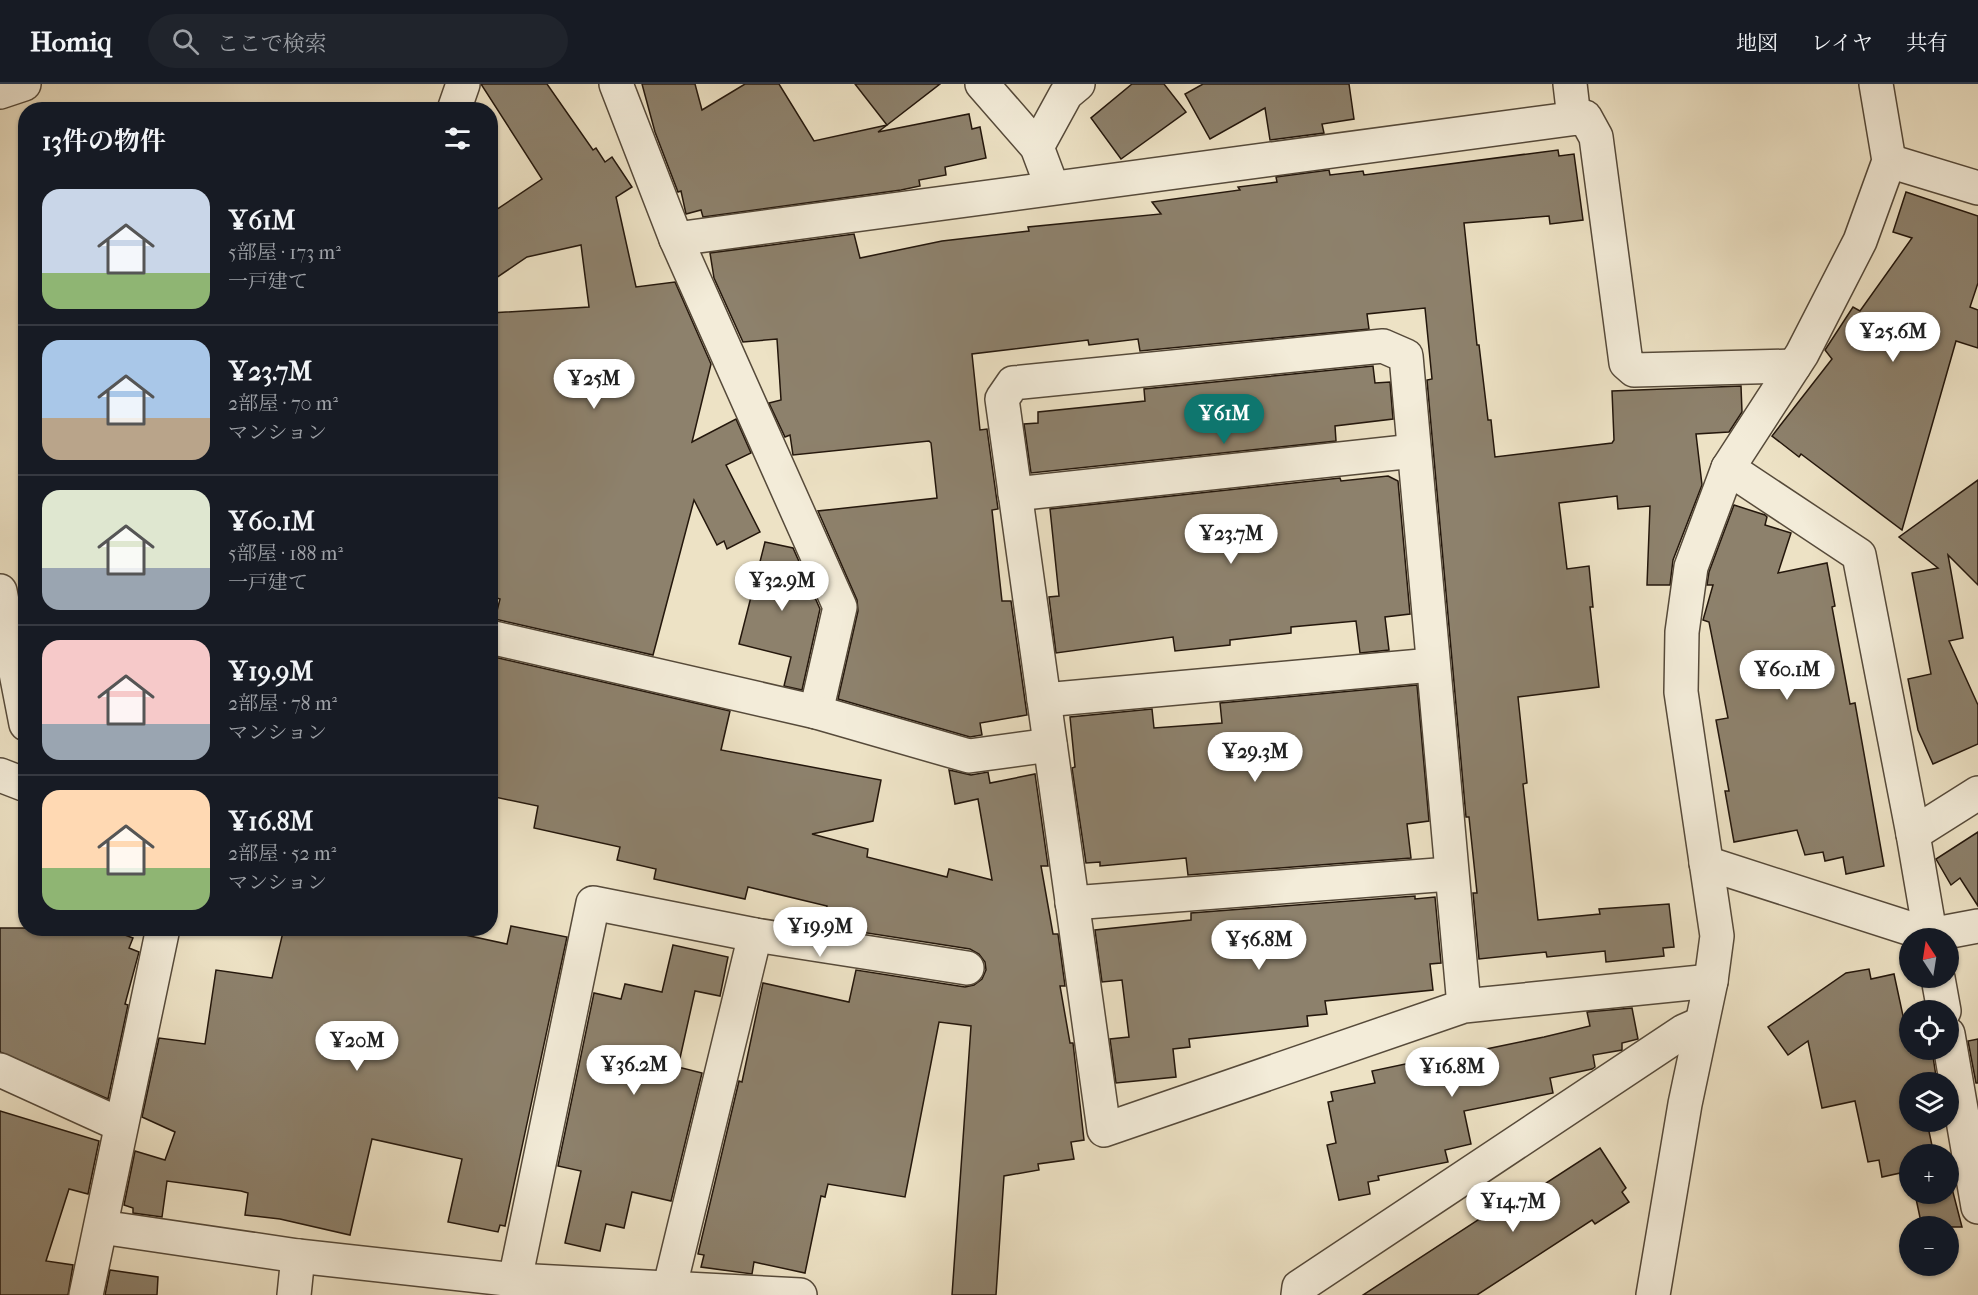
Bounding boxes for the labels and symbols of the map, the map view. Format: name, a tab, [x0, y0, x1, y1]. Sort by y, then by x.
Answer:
pin: ¥25.6M	[1844, 312, 1942, 363]
pin: ¥25M	[558, 359, 630, 410]
pin: ¥61M	[1188, 394, 1260, 445]
pin: ¥23.7M	[1182, 514, 1280, 565]
pin: ¥32.9M	[733, 561, 831, 612]
pin: ¥60.1M	[1738, 650, 1836, 701]
pin: ¥29.3M	[1206, 732, 1304, 783]
pin: ¥19.9M	[771, 907, 869, 958]
pin: ¥56.8M	[1210, 920, 1308, 971]
north arrow	[1899, 928, 1959, 988]
pin: ¥20M	[321, 1021, 393, 1072]
pin: ¥36.2M	[585, 1045, 683, 1096]
pin: ¥16.8M	[1403, 1047, 1501, 1098]
pin: ¥14.7M	[1464, 1182, 1562, 1233]

